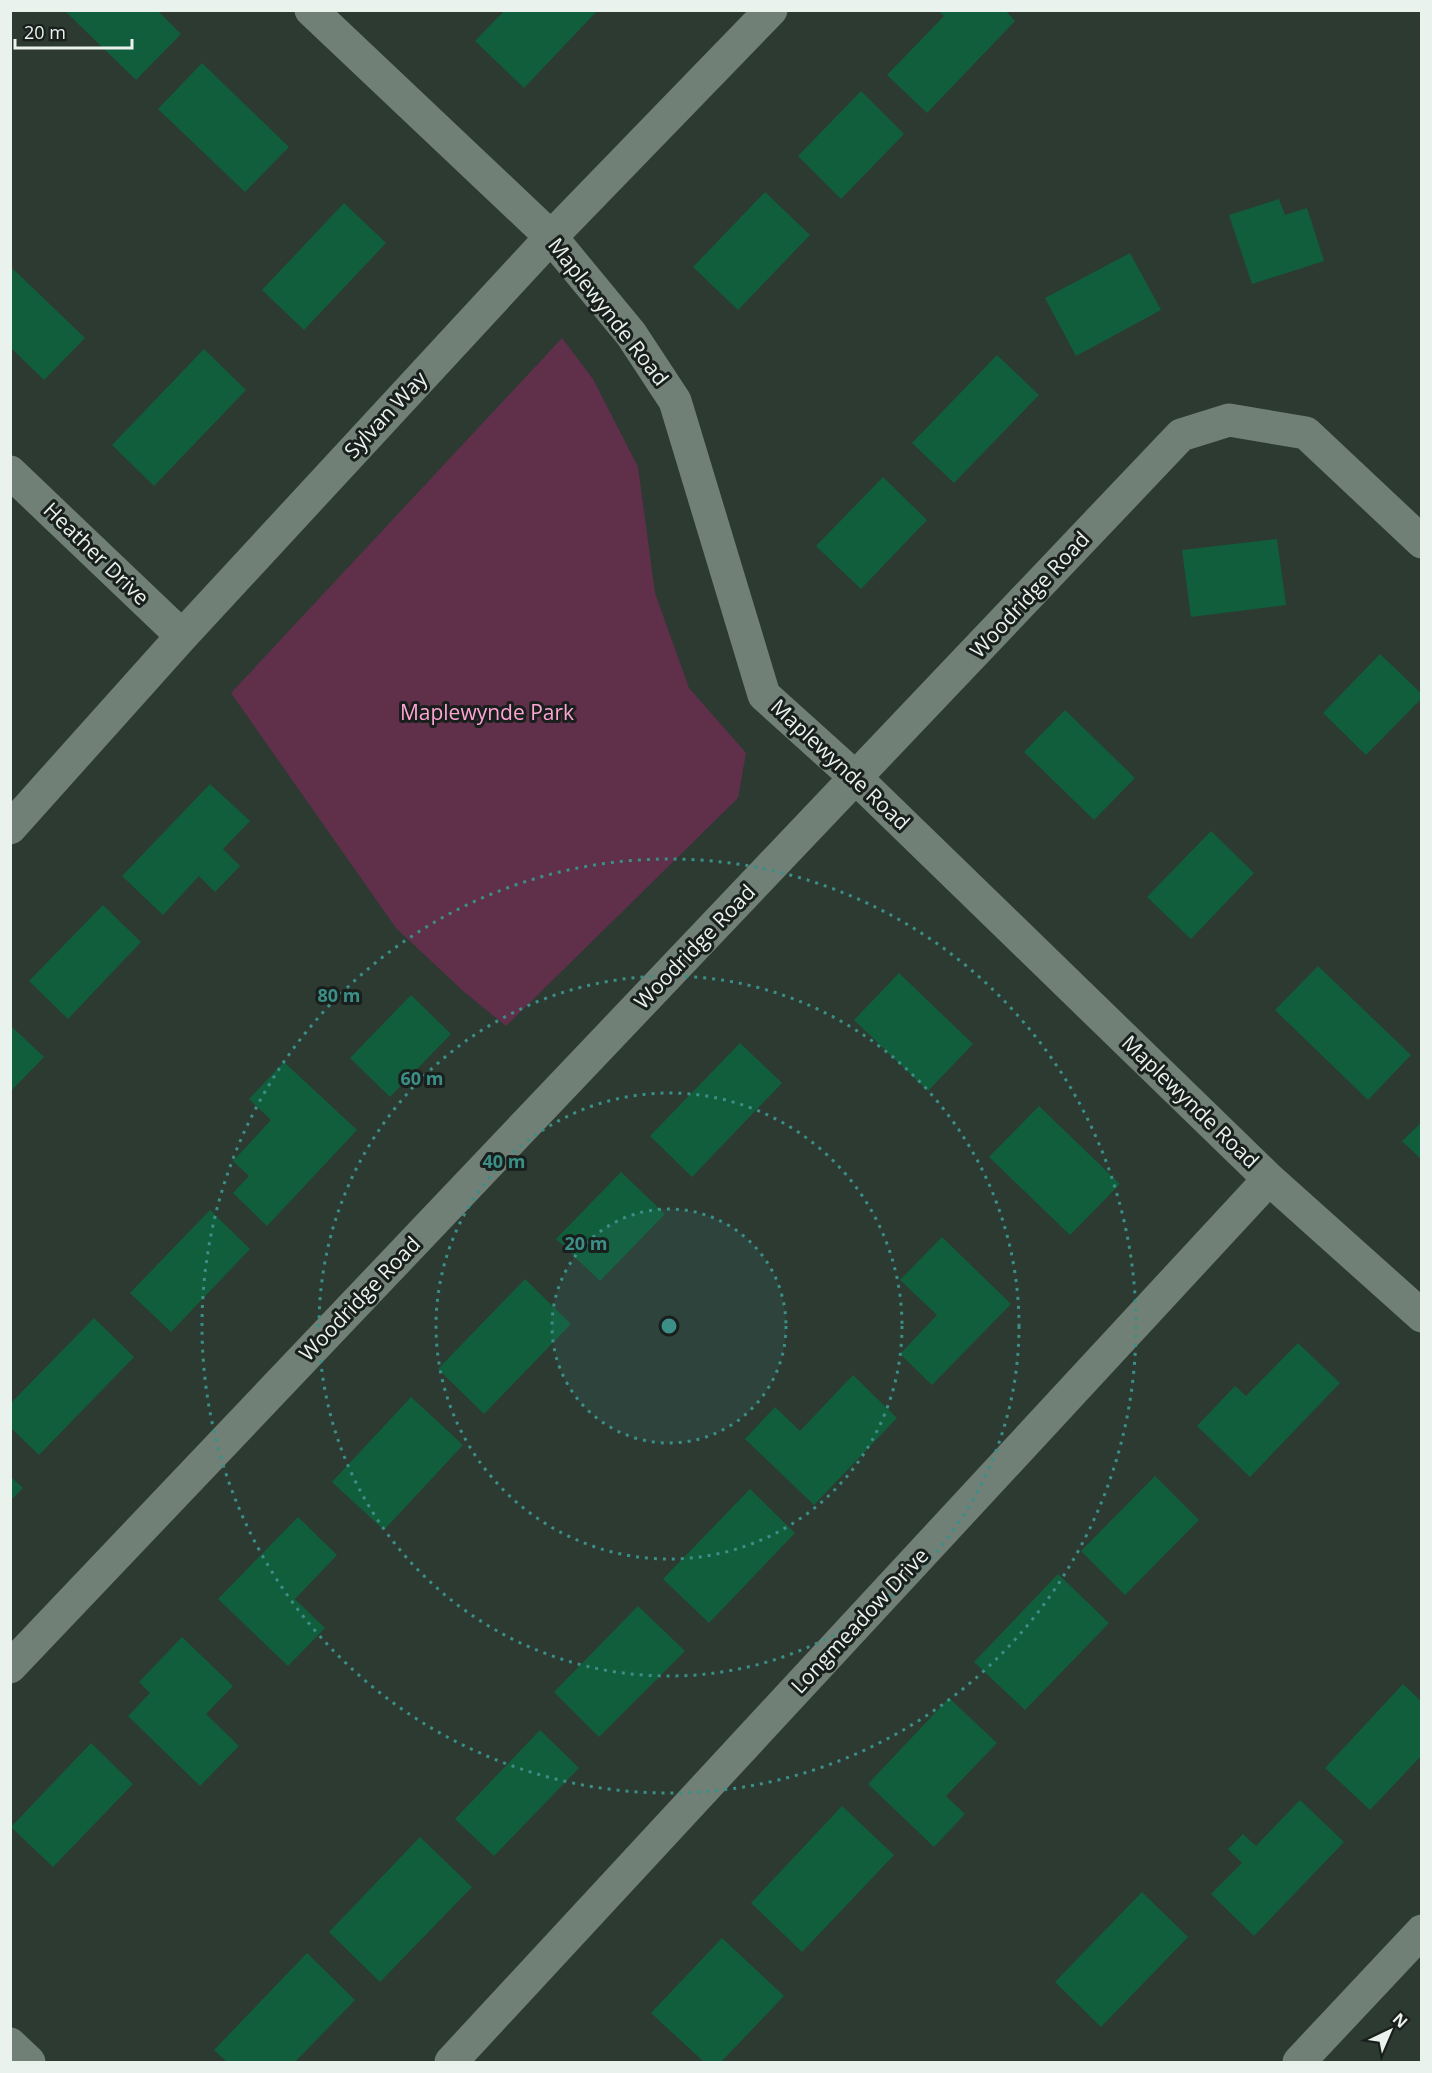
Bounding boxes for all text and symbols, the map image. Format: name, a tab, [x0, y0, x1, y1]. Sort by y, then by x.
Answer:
scale bar	[15, 12, 132, 50]
text: 20 m	[24, 20, 66, 44]
street label: Maplewynde Road	[542, 232, 675, 391]
street label: Sylvan Way	[338, 364, 433, 464]
street label: Heather Drive	[38, 496, 156, 611]
street label: Woodridge Road	[963, 525, 1095, 663]
street label: Maplewynde Road	[765, 693, 916, 836]
park label: Maplewynde Park	[400, 698, 574, 726]
street label: Woodridge Road	[628, 878, 761, 1015]
text: 80 m	[318, 983, 360, 1007]
street label: Maplewynde Road	[1116, 1029, 1265, 1174]
text: 60 m	[401, 1066, 443, 1090]
text: 40 m	[483, 1149, 525, 1173]
street label: Woodridge Road	[293, 1230, 426, 1367]
text: 20 m	[565, 1231, 607, 1255]
centre of rings	[659, 1316, 679, 1336]
street label: Longmeadow Drive	[784, 1542, 934, 1699]
north arrow	[1360, 2001, 1420, 2061]
text: N	[1388, 2008, 1413, 2033]

